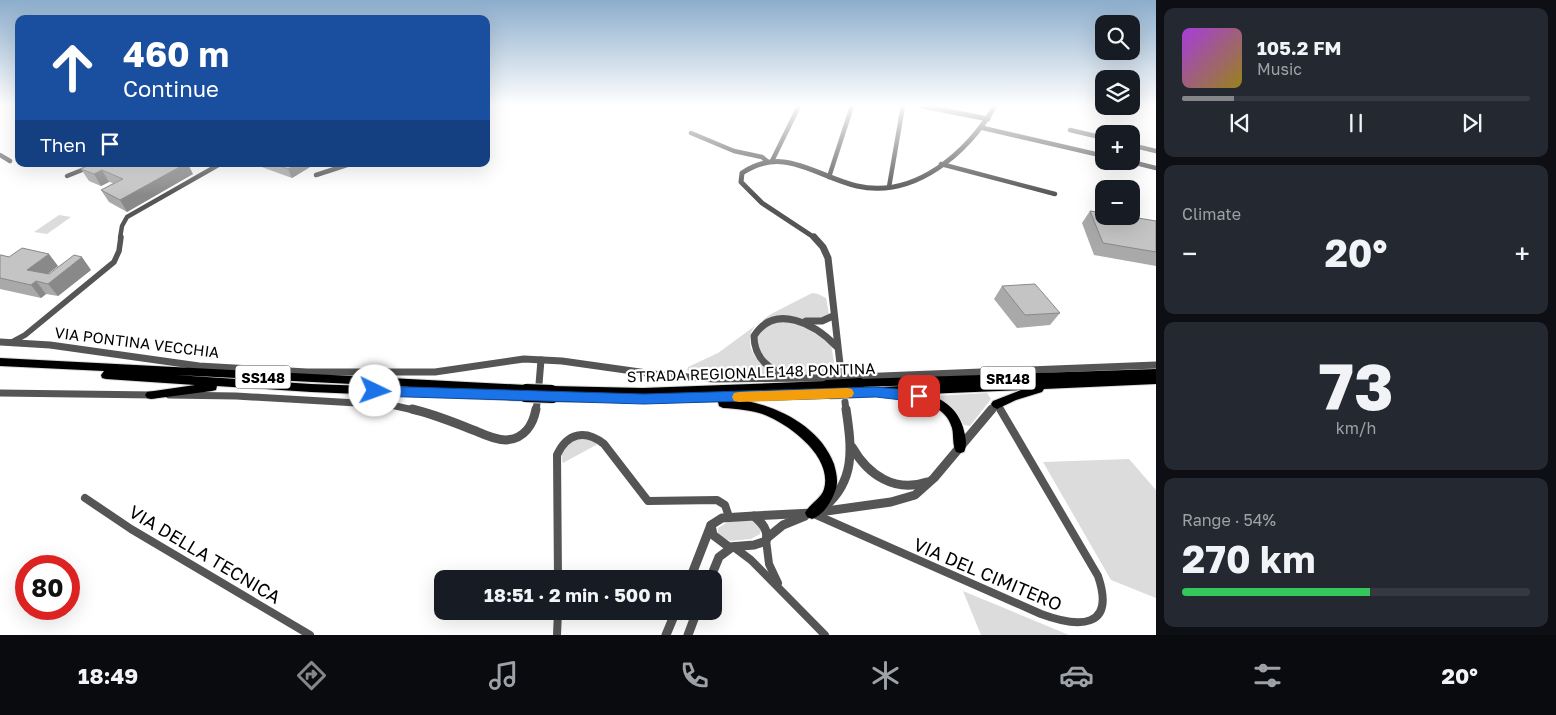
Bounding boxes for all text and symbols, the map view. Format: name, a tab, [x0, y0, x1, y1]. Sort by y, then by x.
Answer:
map controls	[1095, 15, 1140, 225]
button: search	[1095, 15, 1140, 60]
text: 460 m	[123, 33, 229, 75]
icon: ahead	[40, 35, 105, 100]
text: 105.2 FM	[1257, 36, 1341, 59]
text: Music	[1257, 59, 1302, 79]
button: layers	[1095, 70, 1140, 115]
text: Continue	[123, 75, 219, 102]
icon: previous	[1226, 109, 1254, 137]
icon: pause	[1342, 109, 1370, 137]
icon: next	[1458, 109, 1486, 137]
button: +	[1095, 125, 1140, 170]
icon: arrive	[96, 130, 124, 158]
text: Then	[40, 133, 86, 156]
button: −	[1095, 180, 1140, 225]
text: Climate	[1182, 204, 1241, 224]
text: 20°	[1325, 230, 1387, 275]
text: −	[1182, 237, 1197, 270]
text: +	[1515, 237, 1530, 270]
street label: VIA PONTINA VECCHIA	[54, 323, 220, 361]
text: 73	[1318, 346, 1394, 424]
street label: STRADA REGIONALE 148 PONTINA	[626, 359, 876, 385]
position arrow	[348, 364, 400, 416]
road number: SS148	[236, 366, 290, 388]
road number: SR148	[980, 366, 1036, 389]
pin	[898, 375, 940, 417]
icon: arrive	[905, 382, 933, 410]
text: km/h	[1336, 418, 1376, 438]
street label: VIA DELLA TECNICA	[125, 500, 285, 608]
text: Range · 54%	[1182, 510, 1276, 530]
street label: VIA DEL CIMITERO	[910, 533, 1066, 615]
text: 270 km	[1182, 536, 1315, 581]
speed limit sign: 80	[15, 555, 80, 620]
text: 18:51 · 2 min · 500 m	[484, 583, 672, 606]
icon: directions	[294, 658, 329, 693]
icon: music	[486, 658, 521, 693]
icon: phone	[677, 658, 712, 693]
icon: climate	[868, 658, 903, 693]
icon: car	[1059, 658, 1094, 693]
icon: filters	[1250, 658, 1285, 693]
text: 18:49	[78, 662, 138, 689]
text: 20°	[1442, 662, 1478, 689]

